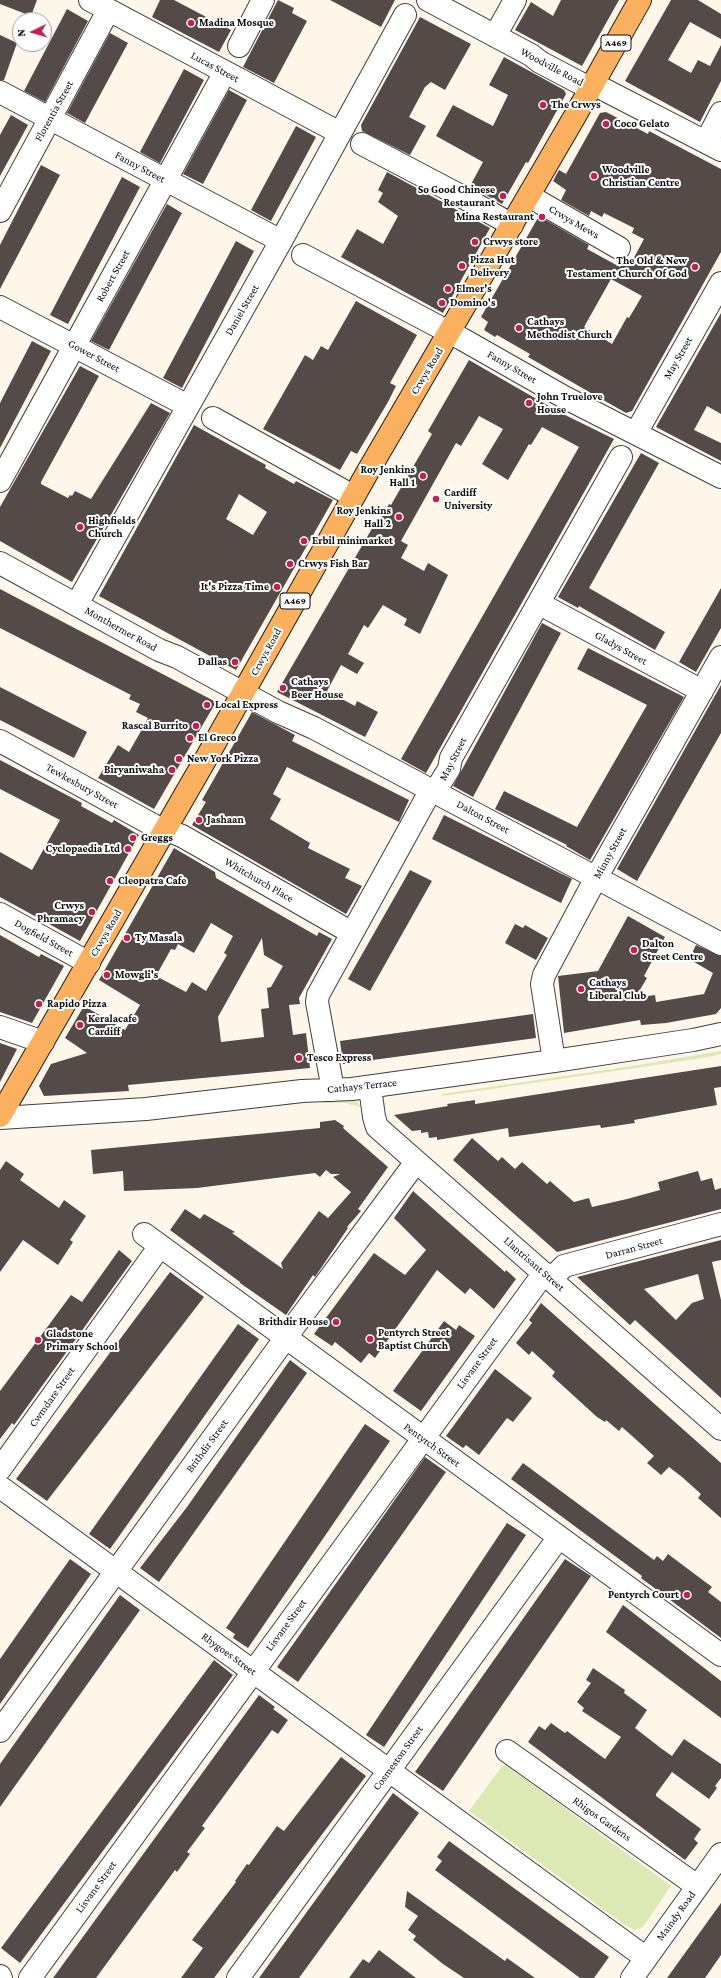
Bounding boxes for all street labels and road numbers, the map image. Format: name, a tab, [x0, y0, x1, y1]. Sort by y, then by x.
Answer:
road number: A469	[601, 35, 631, 51]
street label: Woodville Road	[518, 45, 586, 89]
street label: Lucas Street	[188, 49, 242, 85]
street label: Florentia Street	[32, 78, 76, 144]
street label: Fanny Street	[113, 148, 167, 186]
street label: Crwys Mews	[546, 202, 602, 242]
street label: Robert Street	[93, 248, 133, 304]
street label: Daniel Street	[222, 282, 262, 338]
street label: May Street	[661, 334, 695, 382]
street label: Gower Street	[66, 337, 122, 375]
street label: Crwys Road	[408, 345, 446, 397]
street label: Fanny Street	[485, 348, 539, 386]
road number: A469	[280, 593, 310, 609]
street label: Monthermer Road	[82, 604, 160, 654]
street label: Crwys Road	[248, 626, 284, 678]
street label: Gladys Street	[592, 628, 650, 668]
street label: May Street	[436, 735, 470, 783]
street label: Tewkesbury Street	[43, 761, 121, 811]
street label: Dalton Street	[454, 798, 512, 836]
street label: Minny Street	[590, 825, 630, 881]
street label: Whitchurch Place	[222, 855, 296, 905]
street label: Crwys Road	[87, 907, 125, 959]
street label: Dogfield Street	[12, 916, 76, 960]
street label: Cathays Terrace	[327, 1076, 397, 1096]
street label: Llantrisant Street	[501, 1234, 567, 1294]
street label: Darran Street	[604, 1234, 664, 1262]
street label: Lisvane Street	[454, 1334, 500, 1392]
street label: Cwmdare Street	[26, 1364, 78, 1430]
street label: Brithdir Street	[183, 1417, 231, 1475]
street label: Pentyrch Street	[401, 1420, 463, 1470]
street label: Lisvane Street	[263, 1596, 309, 1654]
street label: Rhygoes Street	[199, 1630, 259, 1678]
street label: Cosmeston Street	[370, 1723, 426, 1793]
street label: Rhigos Gardens	[570, 1794, 634, 1844]
street label: Lisvane Street	[73, 1858, 119, 1916]
street label: Maindy Road	[654, 1889, 698, 1943]

